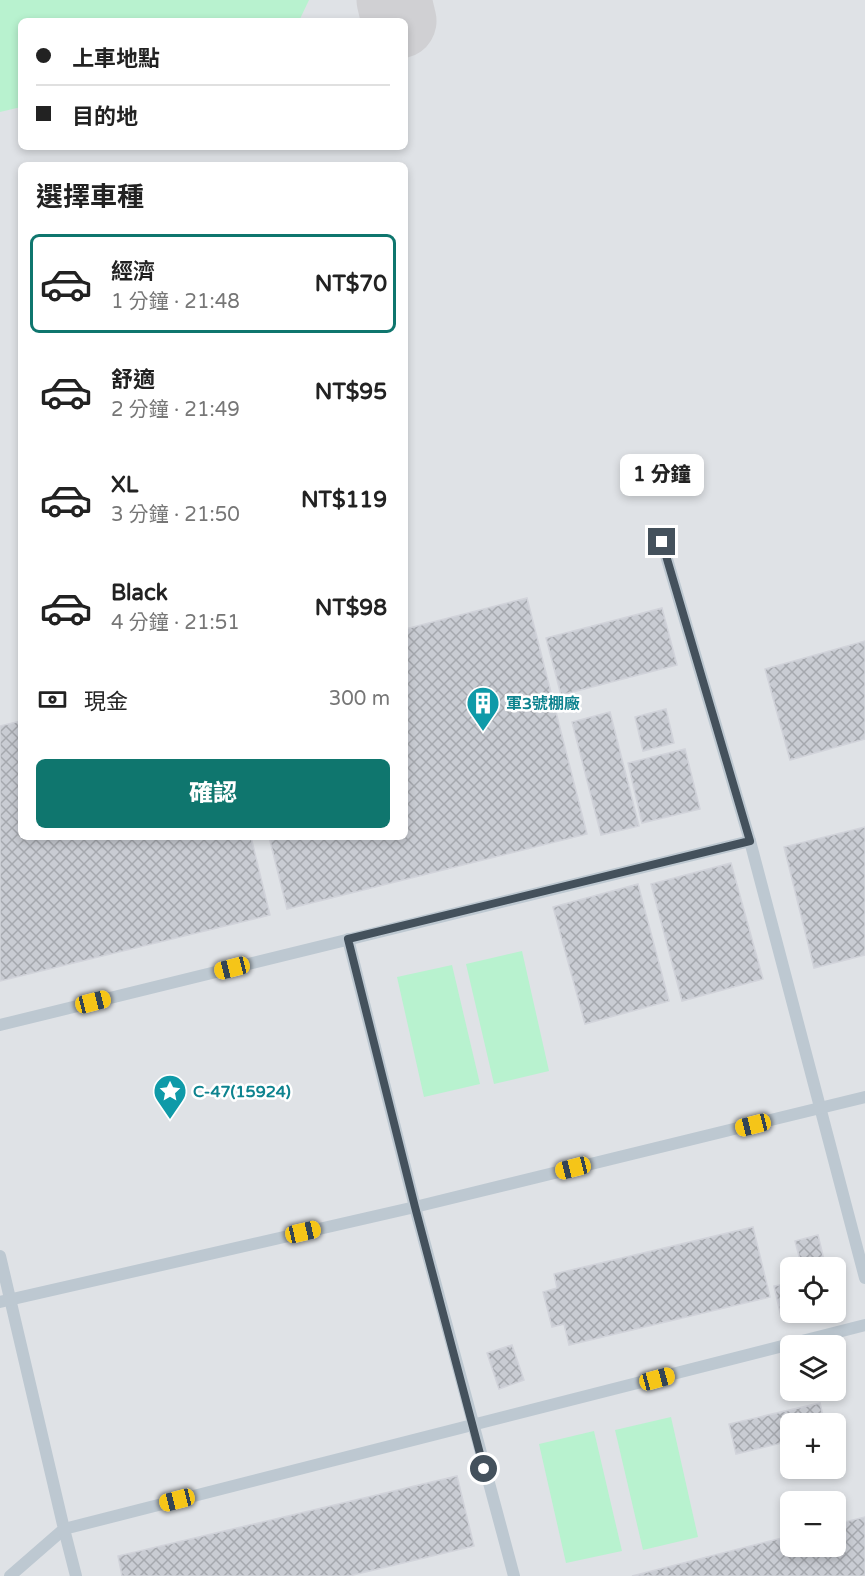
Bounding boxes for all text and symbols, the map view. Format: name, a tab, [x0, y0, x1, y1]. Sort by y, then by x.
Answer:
text: 上車地點	[72, 46, 160, 72]
text: 目的地	[72, 104, 138, 130]
text: 選擇車種	[36, 181, 144, 214]
icon: car	[39, 257, 93, 311]
text: 經濟	[111, 259, 155, 285]
text: NT$70	[315, 271, 387, 297]
text: 1 分鐘 · 21:48	[111, 290, 240, 314]
icon: car	[39, 365, 93, 419]
text: 舒適	[111, 367, 155, 393]
text: NT$95	[315, 379, 387, 405]
text: 2 分鐘 · 21:49	[111, 398, 240, 422]
callout: 1 分鐘	[620, 455, 704, 497]
text: 1 分鐘	[633, 463, 691, 487]
text: XL	[111, 472, 138, 498]
icon: car	[39, 473, 93, 527]
text: NT$119	[301, 487, 387, 513]
text: 3 分鐘 · 21:50	[111, 503, 240, 527]
route end	[648, 528, 675, 555]
text: Black	[111, 580, 168, 606]
icon: car	[39, 581, 93, 635]
text: NT$98	[315, 595, 387, 621]
text: 4 分鐘 · 21:51	[111, 611, 240, 635]
icon: cash	[36, 683, 69, 716]
building icon: 軍3號棚廠	[465, 685, 501, 732]
text: 300 m	[329, 687, 390, 711]
text: 現金	[84, 689, 128, 715]
place label: 軍3號棚廠	[506, 694, 580, 714]
button: 確認	[36, 759, 390, 828]
car	[212, 955, 252, 981]
car	[73, 989, 113, 1015]
place icon: C-47(15924)	[152, 1073, 188, 1120]
place label: C-47(15924)	[193, 1082, 291, 1102]
car	[733, 1112, 773, 1138]
car	[553, 1155, 593, 1181]
car	[283, 1219, 323, 1245]
map controls	[780, 1257, 846, 1557]
button: locate	[780, 1257, 846, 1323]
button: layers	[780, 1335, 846, 1401]
car	[637, 1366, 677, 1392]
button: +	[780, 1413, 846, 1479]
route start	[470, 1455, 497, 1482]
car	[157, 1487, 197, 1513]
button: −	[780, 1491, 846, 1557]

